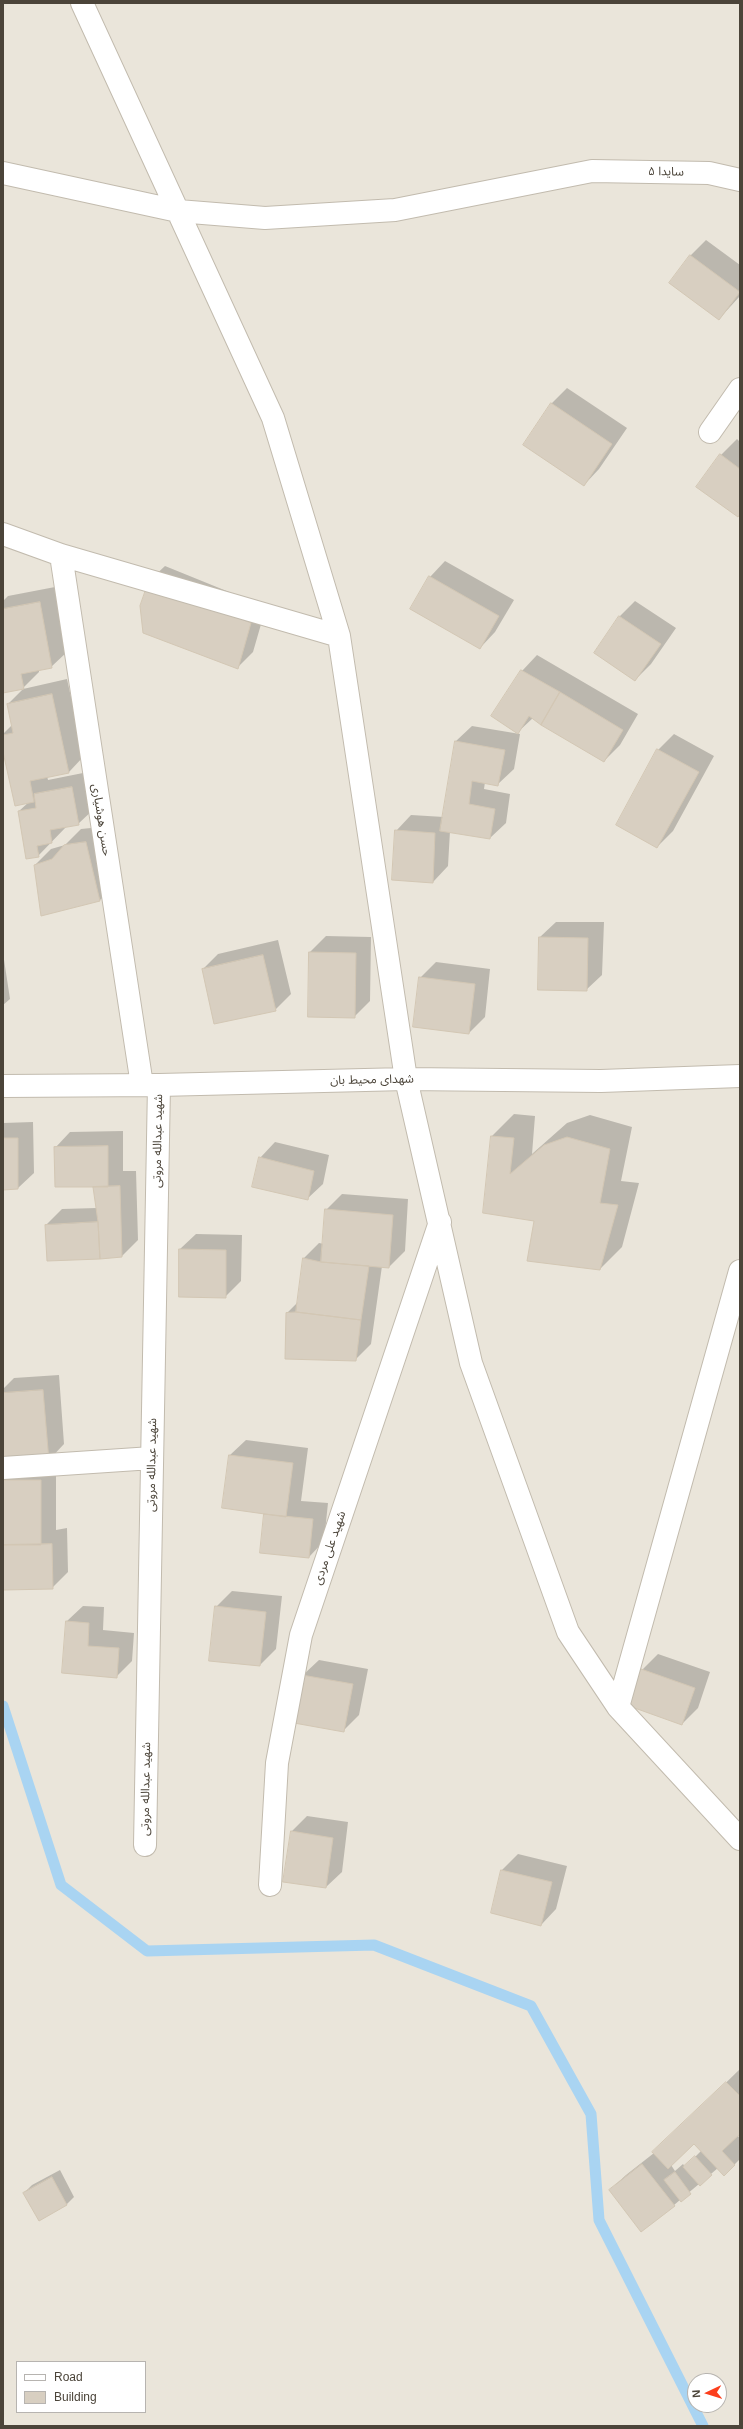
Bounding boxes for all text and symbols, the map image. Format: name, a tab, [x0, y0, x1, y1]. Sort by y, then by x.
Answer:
street label: سایدا ۵	[648, 164, 684, 180]
street label: حسن هوشیاری	[88, 783, 114, 857]
street label: شهدای محیط بان	[330, 1072, 414, 1088]
street label: شهید عبدالله مروتی	[150, 1094, 166, 1188]
street label: شهید عبدالله مروتی	[144, 1418, 160, 1512]
street label: شهید علی مردی	[311, 1509, 349, 1587]
street label: شهید عبدالله مروتی	[138, 1742, 154, 1836]
legend	[16, 2361, 146, 2413]
text: Road	[54, 2370, 83, 2384]
north arrow	[687, 2373, 727, 2413]
text: N	[690, 2389, 702, 2398]
text: Building	[54, 2390, 97, 2404]

